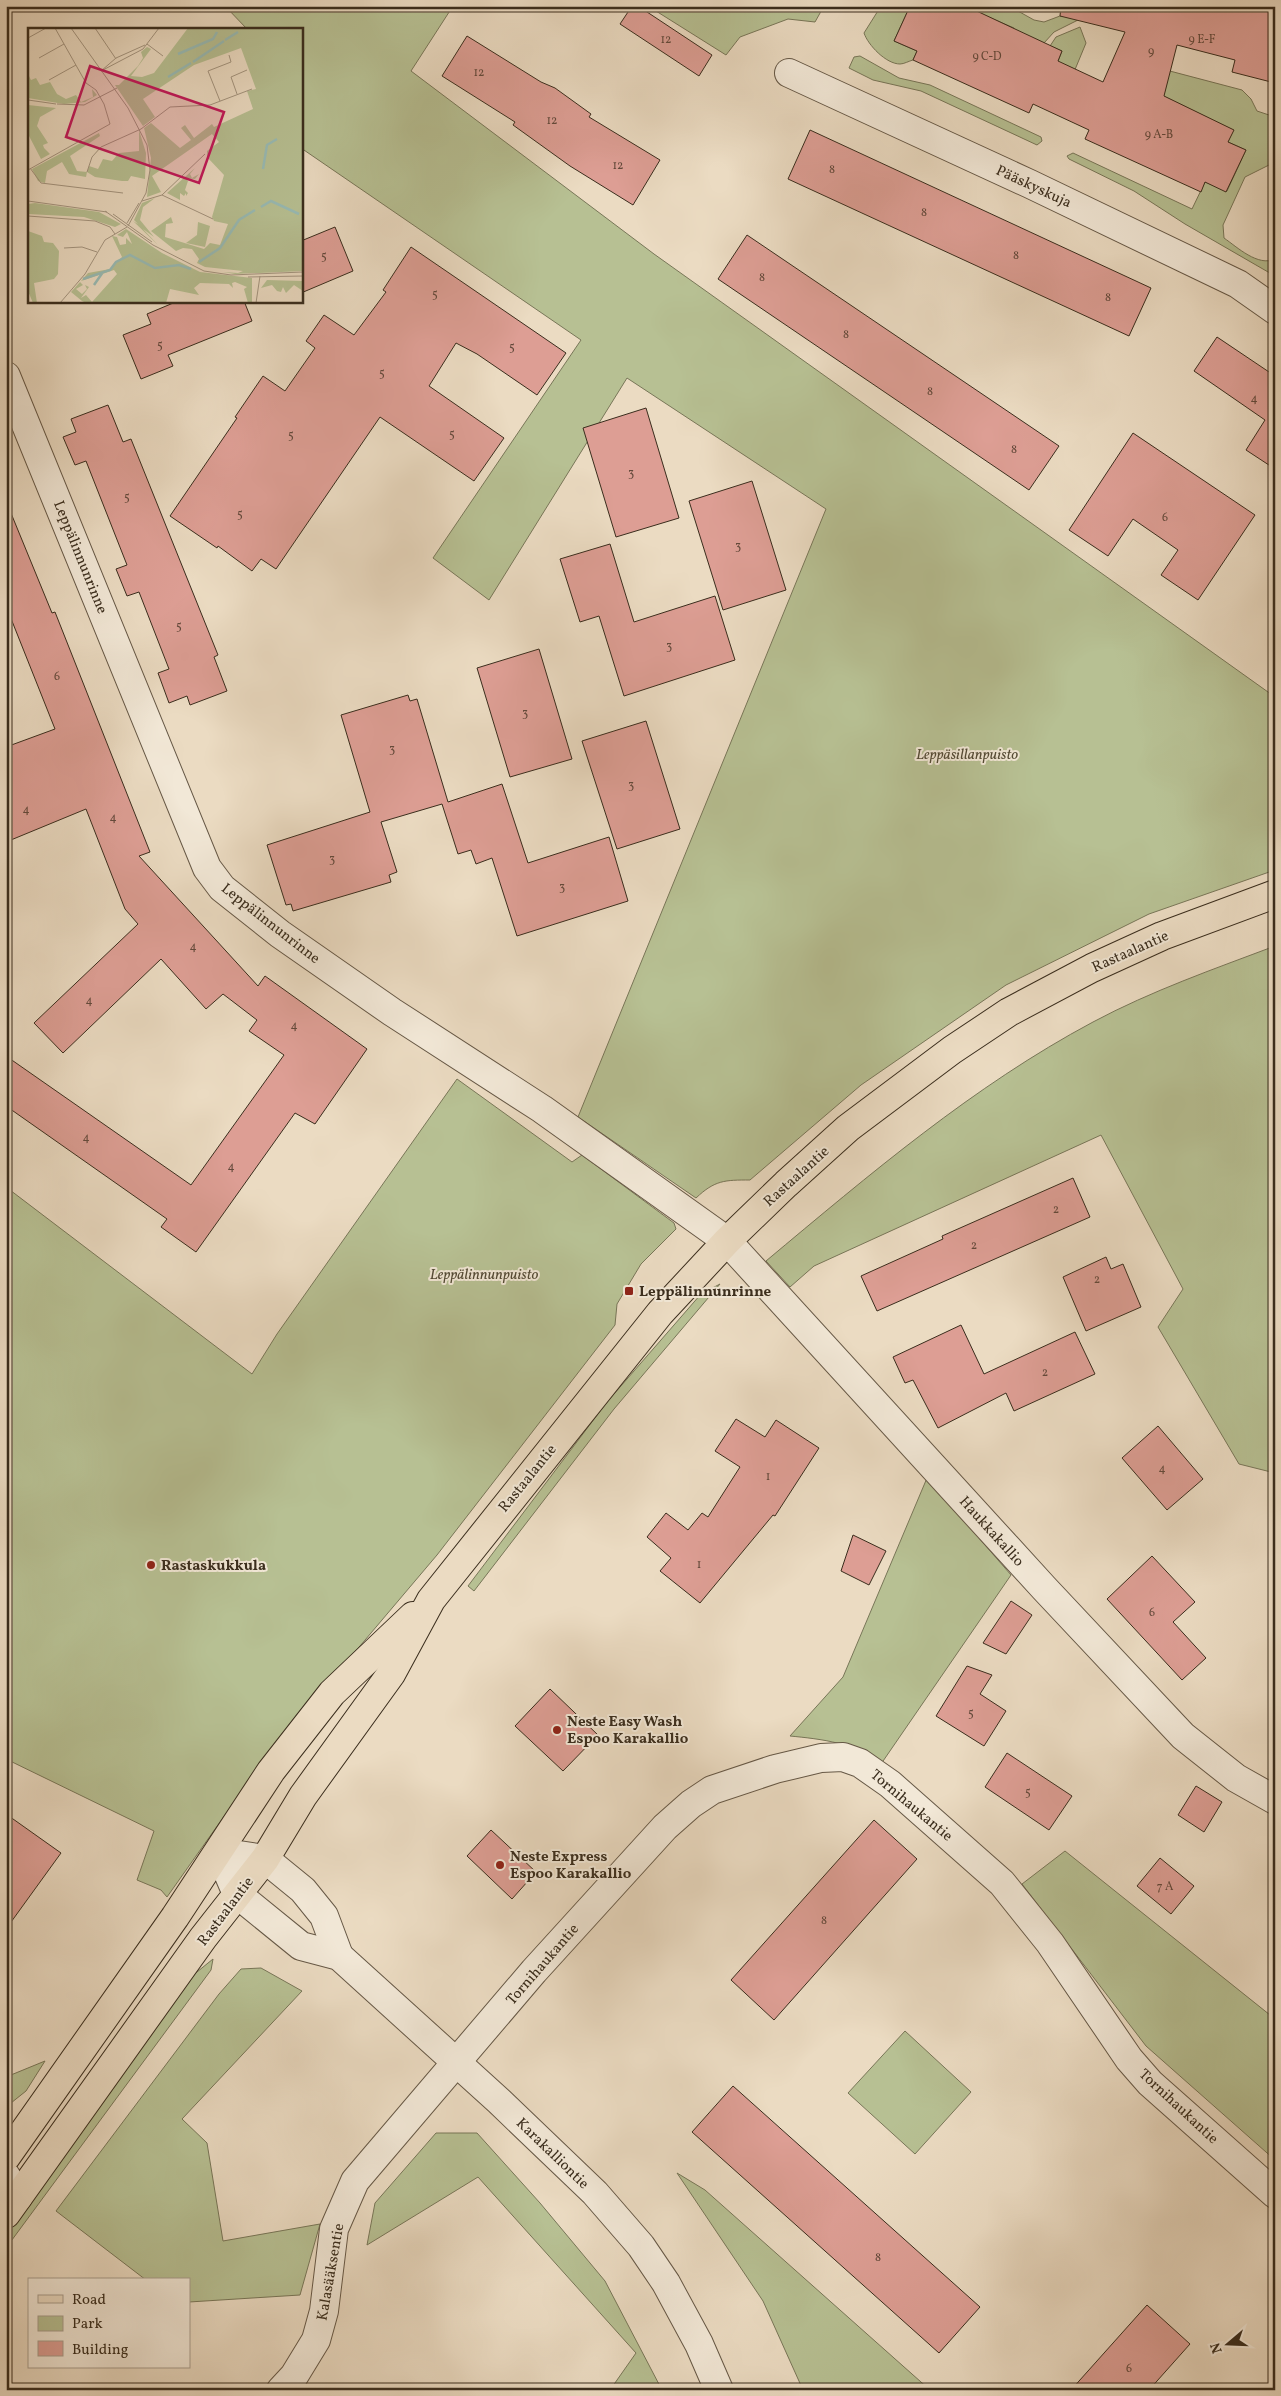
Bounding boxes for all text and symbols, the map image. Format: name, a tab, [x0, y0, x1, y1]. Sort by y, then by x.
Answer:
inset map	[28, 28, 302, 302]
house number: 12	[660, 32, 672, 48]
house number: 9 E-F	[1189, 32, 1216, 48]
house number: 9	[1148, 44, 1154, 60]
house number: 9 C-D	[972, 49, 1002, 65]
house number: 12	[473, 65, 485, 81]
house number: 12	[546, 113, 558, 129]
house number: 9 A-B	[1145, 127, 1173, 143]
house number: 12	[612, 158, 624, 174]
street label: Pääskyskuja	[992, 161, 1075, 214]
house number: 8	[829, 162, 835, 178]
house number: 8	[921, 205, 927, 221]
house number: 8	[1013, 248, 1019, 264]
house number: 5	[321, 249, 327, 265]
house number: 8	[759, 270, 765, 286]
house number: 5	[432, 287, 438, 303]
house number: 8	[1105, 290, 1111, 306]
house number: 8	[843, 327, 849, 343]
house number: 5	[157, 338, 163, 354]
house number: 5	[509, 340, 515, 356]
house number: 5	[379, 366, 385, 382]
house number: 8	[927, 384, 933, 400]
house number: 4	[1250, 391, 1258, 407]
house number: 5	[449, 427, 455, 443]
house number: 5	[288, 428, 294, 444]
house number: 8	[1011, 442, 1017, 458]
house number: 3	[628, 466, 634, 482]
house number: 5	[124, 490, 130, 506]
street label: Leppälinnunrinne	[47, 498, 112, 617]
house number: 5	[237, 507, 243, 523]
house number: 6	[1162, 510, 1168, 526]
house number: 3	[735, 539, 741, 555]
house number: 5	[176, 619, 182, 635]
house number: 3	[666, 639, 672, 655]
house number: 6	[54, 669, 60, 685]
house number: 3	[522, 706, 528, 722]
house number: 3	[389, 742, 395, 758]
park label: Leppäsillanpuisto	[916, 745, 1018, 766]
house number: 3	[628, 778, 634, 794]
house number: 4	[22, 802, 30, 818]
house number: 4	[109, 810, 117, 826]
house number: 3	[329, 852, 335, 868]
street label: Leppälinnunrinne	[216, 879, 324, 969]
house number: 3	[559, 880, 565, 896]
street label: Rastaalantie	[1089, 926, 1172, 979]
house number: 4	[189, 939, 197, 955]
house number: 4	[85, 993, 93, 1009]
house number: 4	[290, 1018, 298, 1034]
house number: 4	[82, 1130, 90, 1146]
street label: Rastaalantie	[759, 1142, 835, 1212]
house number: 4	[227, 1159, 235, 1175]
house number: 2	[1053, 1202, 1059, 1218]
house number: 2	[971, 1238, 977, 1254]
park label: Leppälinnunpuisto	[430, 1265, 538, 1286]
house number: 2	[1094, 1272, 1100, 1288]
place label: Leppälinnunrinne	[639, 1282, 772, 1303]
marker: Leppälinnunrinne	[623, 1285, 635, 1297]
house number: 2	[1042, 1365, 1048, 1381]
street label: Rastaalantie	[494, 1440, 562, 1517]
house number: 4	[1158, 1461, 1166, 1477]
house number: 1	[766, 1469, 770, 1485]
street label: Haukkakallio	[954, 1492, 1028, 1572]
place label: Rastaskukkula	[161, 1556, 266, 1577]
house number: 1	[697, 1557, 701, 1573]
marker: Rastaskukkula	[145, 1559, 157, 1571]
house number: 6	[1149, 1605, 1155, 1621]
house number: 5	[968, 1706, 974, 1722]
place label: Neste Easy Wash Espoo Karakallio	[567, 1712, 689, 1750]
marker: Neste Easy Wash Espoo Karakallio	[551, 1724, 563, 1736]
street label: Tornihaukantie	[865, 1765, 957, 1847]
house number: 5	[1025, 1785, 1031, 1801]
place label: Neste Express Espoo Karakallio	[510, 1847, 632, 1885]
marker: Neste Express Espoo Karakallio	[494, 1859, 506, 1871]
street label: Rastaalantie	[193, 1873, 259, 1951]
house number: 7 A	[1157, 1879, 1174, 1895]
house number: 8	[821, 1913, 827, 1929]
street label: Tornihaukantie	[502, 1920, 584, 2010]
street label: Tornihaukantie	[1134, 2065, 1222, 2149]
street label: Karakalliontie	[511, 2114, 593, 2194]
street label: Kalasääksentie	[313, 2222, 350, 2323]
house number: 8	[875, 2250, 881, 2266]
legend	[28, 2278, 190, 2368]
text: Road	[72, 2290, 106, 2311]
text: Park	[72, 2314, 103, 2335]
north arrow	[1204, 2318, 1254, 2368]
text: Building	[72, 2340, 129, 2361]
text: N	[1206, 2340, 1228, 2356]
house number: 6	[1126, 2361, 1132, 2377]

